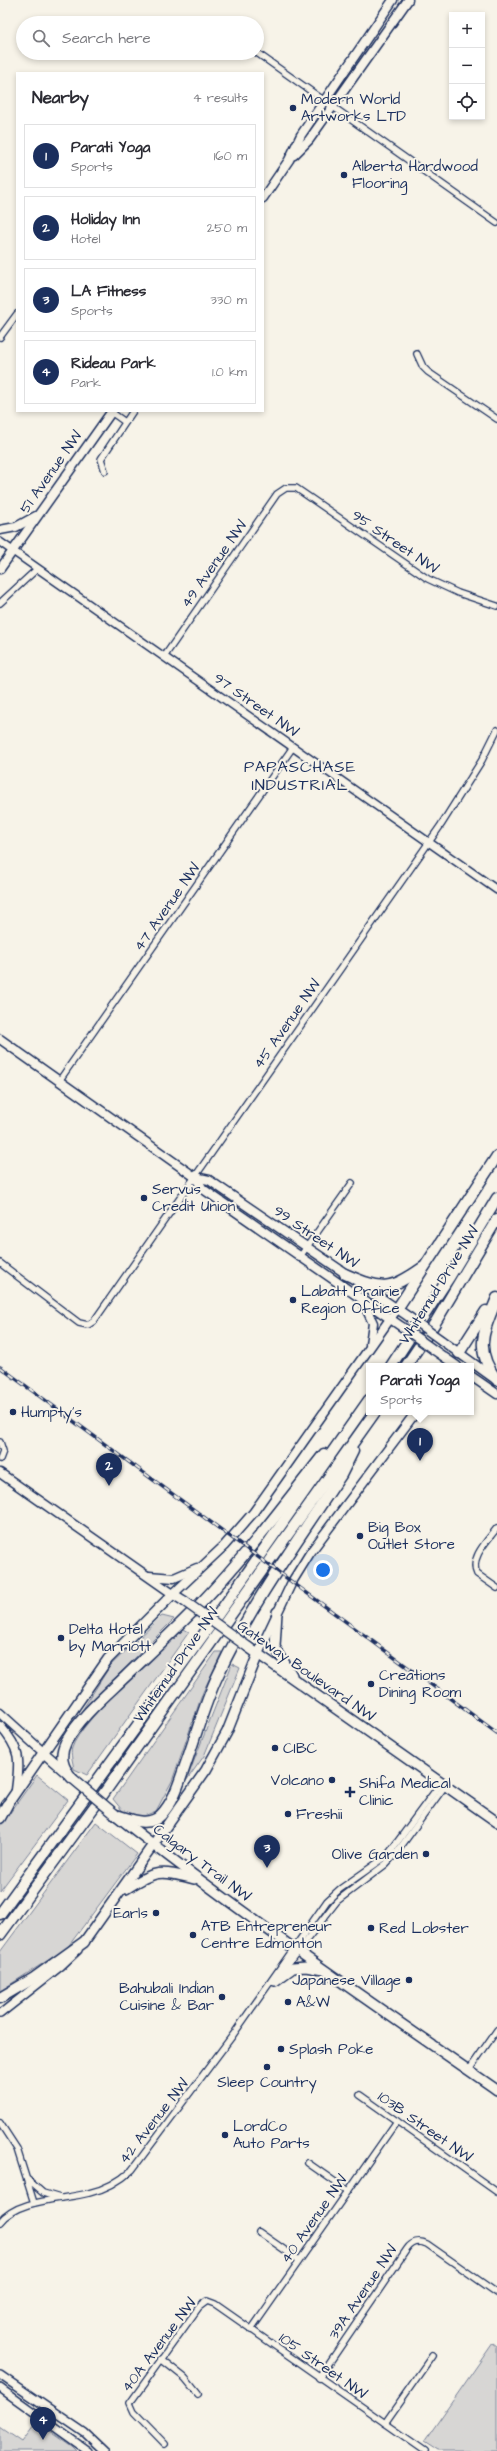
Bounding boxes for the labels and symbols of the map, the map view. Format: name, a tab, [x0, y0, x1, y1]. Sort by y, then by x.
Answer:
place label: Modern World Artworks LTD	[301, 89, 406, 127]
marker: Modern World Artworks LTD	[288, 103, 298, 113]
place label: Alberta Hardwood Flooring	[352, 156, 478, 195]
marker: Alberta Hardwood Flooring	[339, 170, 349, 180]
street label: 51 Avenue NW	[15, 426, 87, 518]
street label: 95 Street NW	[347, 505, 443, 579]
street label: 49 Avenue NW	[176, 516, 252, 612]
street label: 97 Street NW	[209, 668, 303, 742]
district label: PAPASCHASE INDUSTRIAL	[244, 756, 356, 796]
street label: 47 Avenue NW	[129, 859, 205, 955]
street label: 45 Avenue NW	[248, 975, 326, 1073]
place label: Servus Credit Union	[152, 1179, 236, 1217]
marker: Servus Credit Union	[139, 1193, 149, 1203]
street label: 99 Street NW	[269, 1201, 363, 1273]
street label: Whitemud Drive NW	[394, 1221, 484, 1349]
place label: Labatt Prairie Region Office	[301, 1281, 400, 1320]
marker: Labatt Prairie Region Office	[288, 1295, 298, 1305]
place label: Humpty's	[21, 1402, 82, 1424]
marker: Humpty's	[8, 1407, 18, 1417]
pin: 1	[407, 1428, 433, 1461]
pin: 2	[96, 1453, 122, 1486]
place label: Big Box Outlet Store	[368, 1517, 455, 1555]
marker: Big Box Outlet Store	[355, 1531, 365, 1541]
your location	[313, 1560, 333, 1580]
street label: Whitemud Drive NW	[128, 1603, 224, 1727]
street label: Gateway Boulevard NW	[232, 1615, 379, 1728]
place label: Delta Hotel by Marriott	[69, 1619, 151, 1658]
marker: Delta Hotel by Marriott	[56, 1633, 66, 1643]
place label: Creations Dining Room	[379, 1665, 462, 1704]
marker: Creations Dining Room	[366, 1679, 376, 1689]
place label: CIBC	[283, 1738, 318, 1759]
marker: CIBC	[270, 1743, 280, 1753]
place label: Volcano	[271, 1770, 325, 1791]
place label: Shifa Medical Clinic	[359, 1773, 451, 1811]
marker: Volcano	[327, 1775, 337, 1785]
marker: Shifa Medical Clinic	[344, 1786, 356, 1798]
place label: Freshii	[296, 1804, 343, 1825]
marker: Freshii	[283, 1809, 293, 1819]
street label: Calgary Trail NW	[148, 1819, 255, 1908]
pin: 3	[254, 1835, 280, 1868]
place label: Olive Garden	[332, 1844, 418, 1865]
marker: Olive Garden	[421, 1849, 431, 1859]
place label: Earls	[113, 1903, 148, 1924]
marker: Earls	[151, 1908, 161, 1918]
place label: ATB Entrepreneur Centre Edmonton	[201, 1916, 332, 1954]
place label: Red Lobster	[379, 1918, 469, 1939]
marker: Red Lobster	[366, 1923, 376, 1933]
marker: ATB Entrepreneur Centre Edmonton	[188, 1930, 198, 1940]
place label: Japanese Village	[292, 1970, 401, 1992]
marker: Japanese Village	[404, 1975, 414, 1985]
place label: Bahubali Indian Cuisine & Bar	[119, 1978, 214, 2016]
marker: Bahubali Indian Cuisine & Bar	[217, 1992, 227, 2002]
place label: A&W	[296, 1992, 330, 2013]
marker: A&W	[283, 1997, 293, 2007]
place label: Splash Poke	[289, 2039, 373, 2060]
marker: Splash Poke	[276, 2044, 286, 2054]
marker: Sleep Country	[262, 2062, 272, 2072]
place label: Sleep Country	[217, 2072, 317, 2094]
street label: 42 Avenue NW	[114, 2074, 194, 2168]
street label: 103B Street NW	[373, 2086, 477, 2168]
place label: LordCo Auto Parts	[233, 2116, 310, 2154]
marker: LordCo Auto Parts	[220, 2130, 230, 2140]
street label: 40 Avenue NW	[276, 2170, 352, 2268]
street label: 39A Avenue NW	[324, 2241, 402, 2343]
street label: 40A Avenue NW	[116, 2293, 202, 2397]
street label: 105 Street NW	[274, 2328, 372, 2404]
pin: 4	[30, 2407, 56, 2440]

